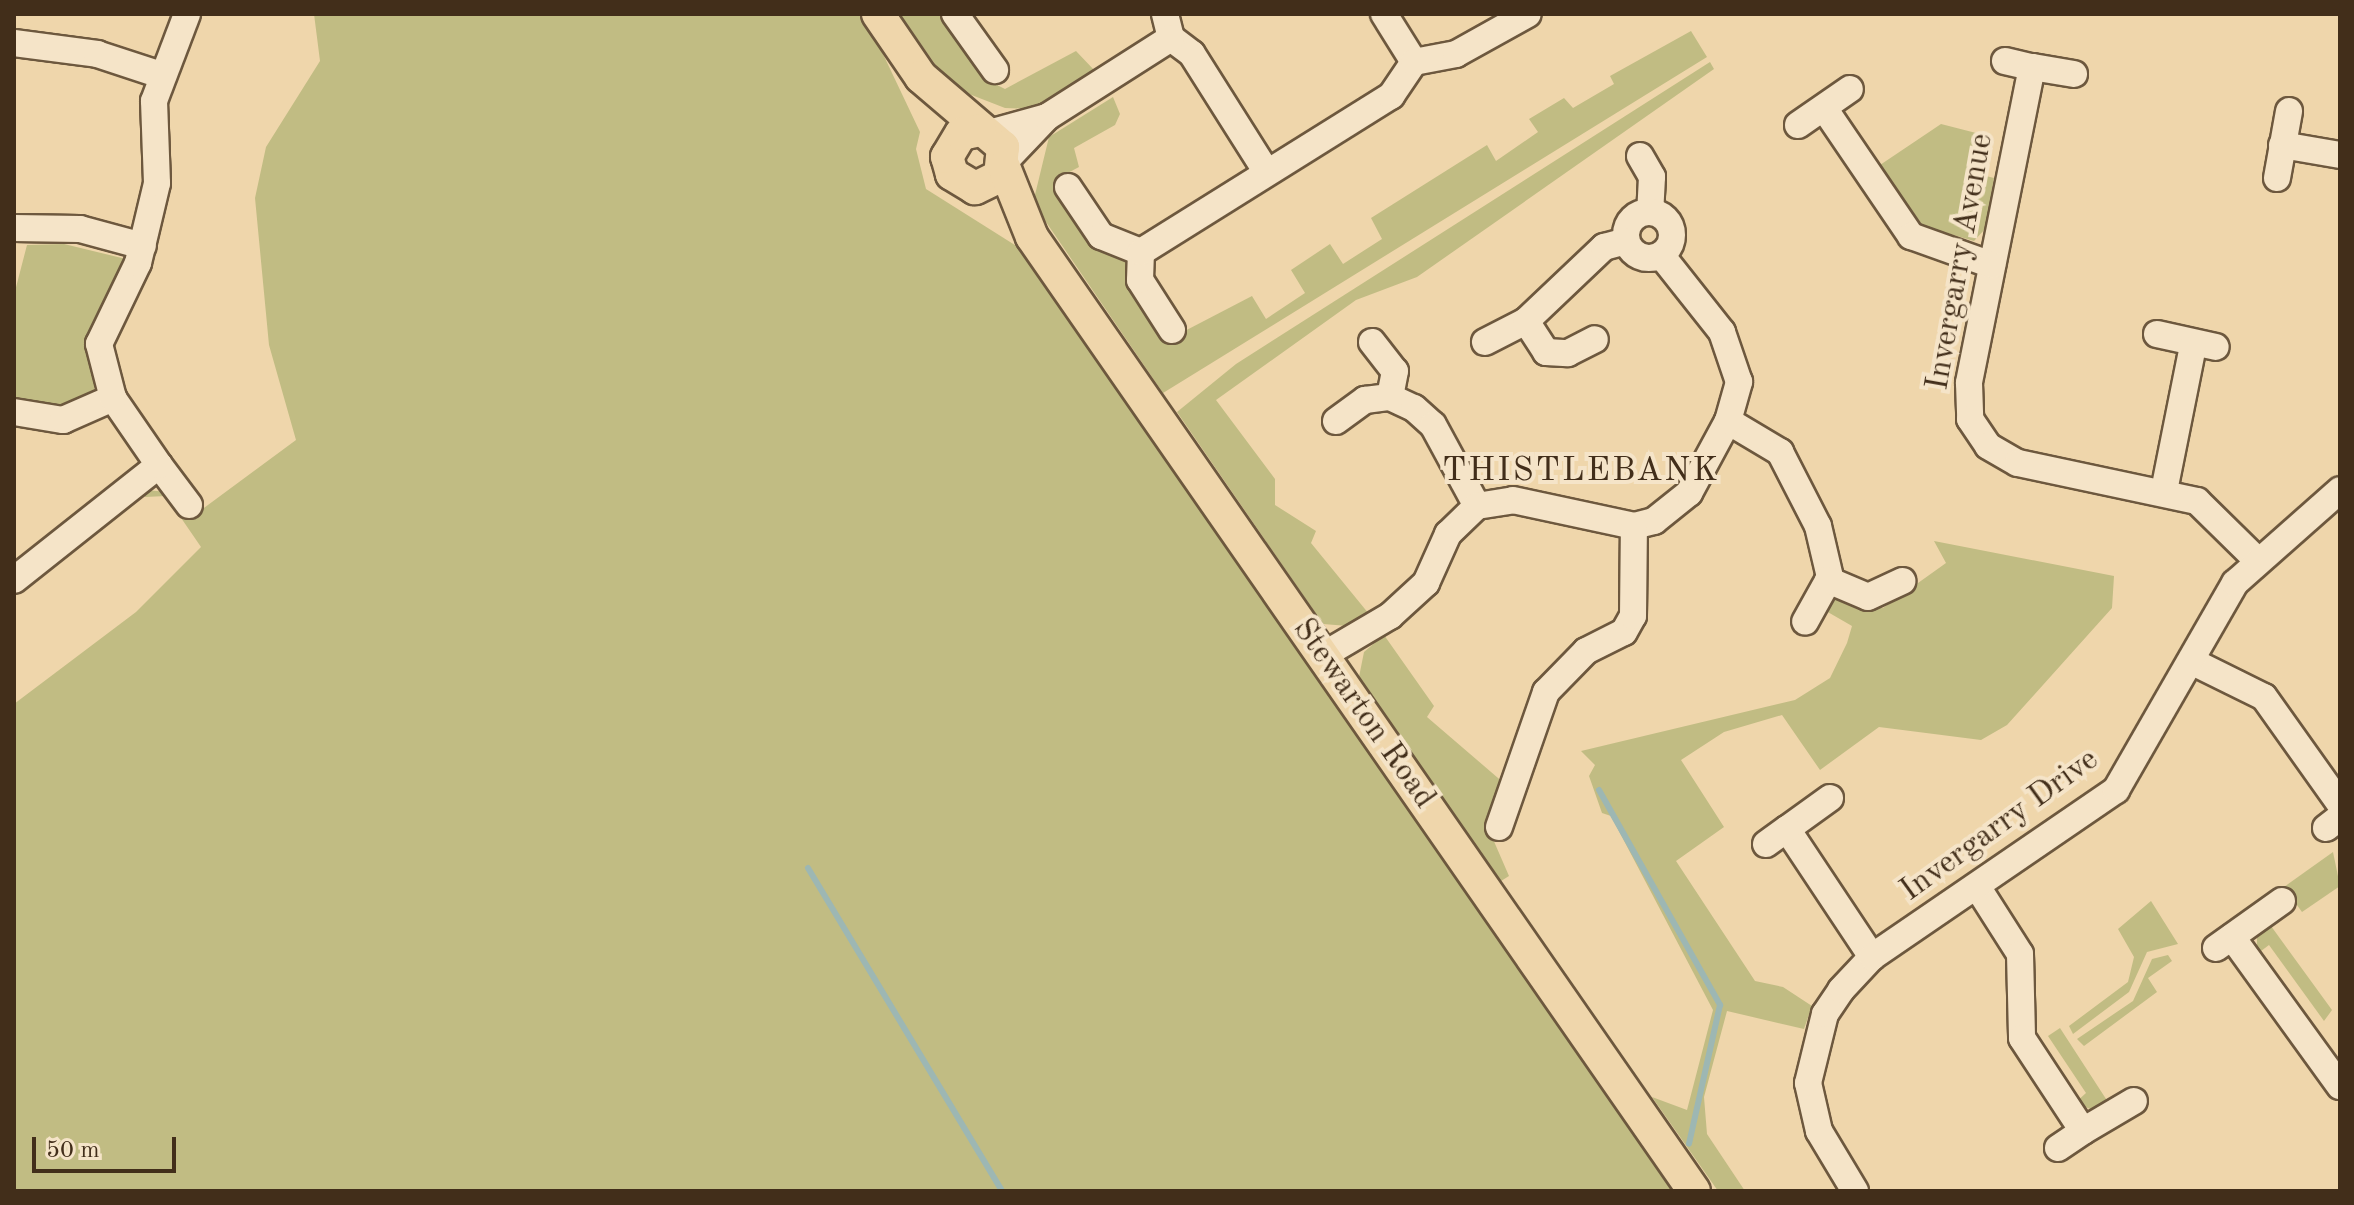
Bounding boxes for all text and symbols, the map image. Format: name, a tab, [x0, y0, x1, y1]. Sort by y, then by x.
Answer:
street label: Invergarry Avenue	[1920, 131, 2002, 393]
district label: THISTLEBANK	[1442, 452, 1720, 492]
street label: Stewarton Road	[1283, 612, 1443, 816]
street label: Invergarry Drive	[1894, 741, 2106, 911]
scale bar	[36, 1121, 180, 1171]
text: 50 m	[46, 1139, 100, 1163]

